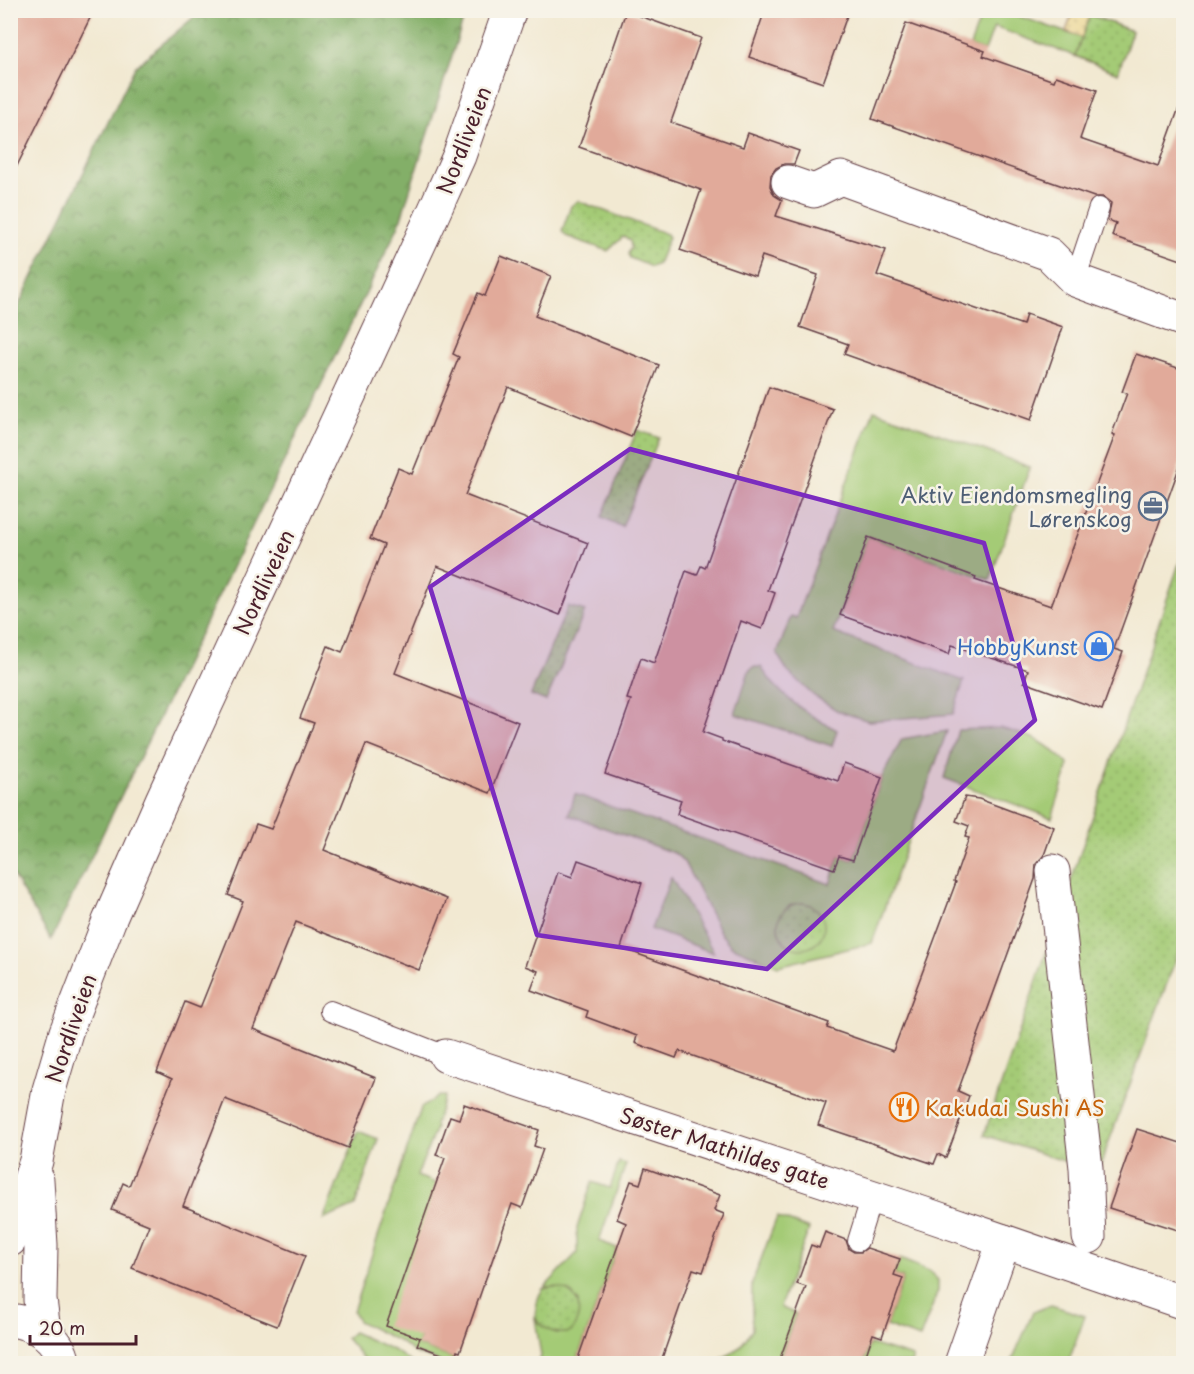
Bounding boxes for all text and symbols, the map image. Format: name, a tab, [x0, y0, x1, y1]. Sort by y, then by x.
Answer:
street label: Nordliveien	[428, 81, 498, 199]
place label: Aktiv Eiendomsmegling Lørenskog	[901, 478, 1132, 534]
office icon: Aktiv Eiendomsmegling Lørenskog	[1137, 490, 1169, 522]
street label: Nordliveien	[224, 524, 302, 640]
place label: HobbyKunst	[957, 630, 1078, 662]
shop icon: HobbyKunst	[1083, 630, 1115, 662]
street label: Nordliveien	[36, 969, 104, 1087]
restaurant icon: Kakudai Sushi AS	[888, 1091, 920, 1123]
place label: Kakudai Sushi AS	[925, 1091, 1105, 1123]
street label: Søster Mathildes gate	[616, 1098, 834, 1196]
scale bar	[30, 1308, 136, 1346]
text: 20 m	[39, 1314, 85, 1341]

